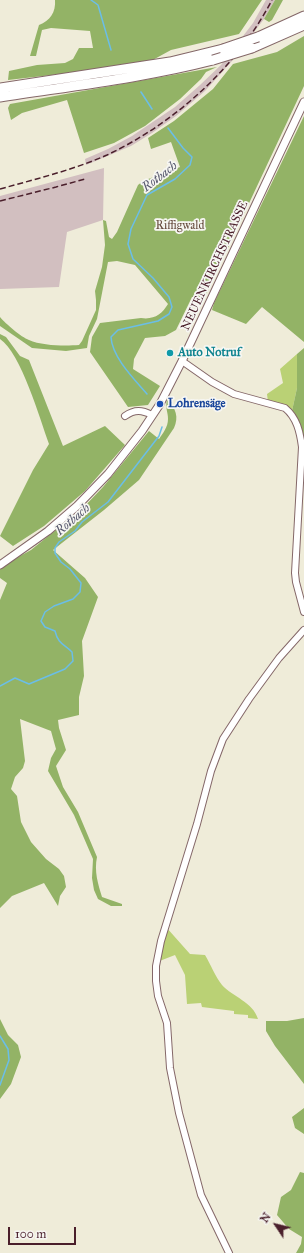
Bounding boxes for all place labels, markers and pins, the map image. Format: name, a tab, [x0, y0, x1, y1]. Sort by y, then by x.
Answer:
place label: Auto Notruf	[178, 346, 241, 360]
marker: Auto Notruf	[165, 348, 175, 358]
place label: Lohrensäge	[168, 397, 226, 411]
marker: Lohrensäge	[155, 399, 165, 409]

